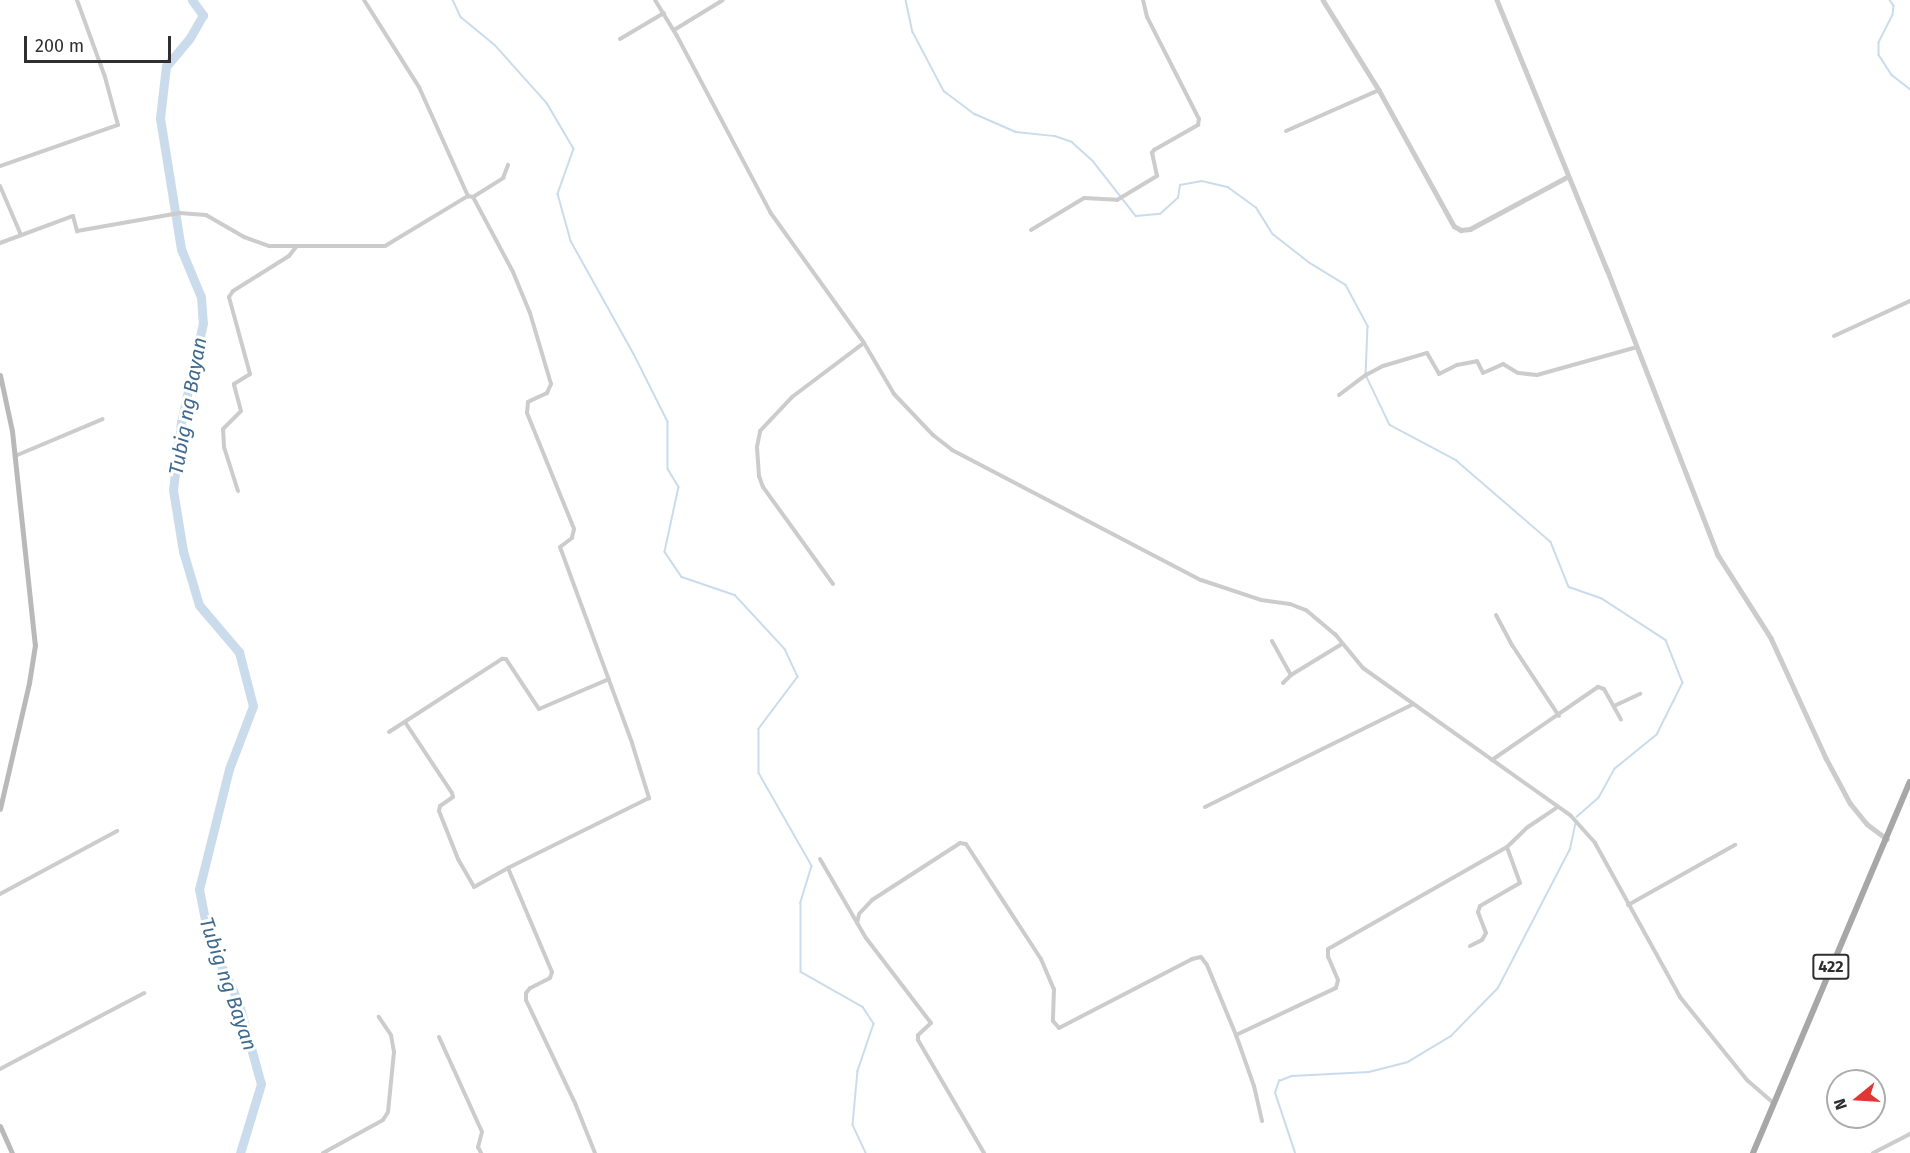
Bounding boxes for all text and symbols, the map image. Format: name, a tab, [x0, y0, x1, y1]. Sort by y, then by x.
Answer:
scale bar	[27, 24, 174, 62]
text: 200 m	[35, 35, 84, 57]
water label: Tubig ng Bayan	[164, 335, 212, 477]
water label: Tubig ng Bayan	[194, 914, 262, 1054]
road number: 422	[1812, 954, 1850, 980]
north arrow	[1826, 1069, 1886, 1129]
text: N	[1830, 1096, 1851, 1112]

